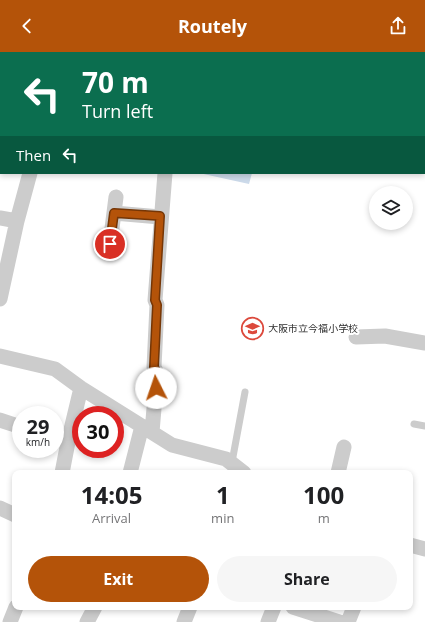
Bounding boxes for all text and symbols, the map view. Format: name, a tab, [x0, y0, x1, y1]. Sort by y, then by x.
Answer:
text: Routely	[178, 14, 247, 38]
icon: back	[16, 15, 38, 37]
icon: share	[387, 15, 409, 37]
text: 70 m	[82, 63, 149, 101]
icon: left	[16, 68, 68, 120]
text: Turn left	[82, 99, 153, 123]
icon: left	[59, 144, 81, 166]
text: Then	[16, 145, 51, 165]
map controls	[369, 186, 413, 230]
button: layers	[369, 186, 413, 230]
pin	[93, 227, 127, 261]
icon: arrive	[99, 233, 121, 255]
school or university icon: 大阪市立今福小学校	[239, 315, 265, 341]
place label: 大阪市立今福小学校	[268, 321, 358, 335]
position arrow	[135, 367, 177, 409]
speed limit sign: 30	[72, 406, 124, 458]
text: 29	[27, 413, 49, 440]
text: km/h	[26, 435, 50, 449]
text: 14:05	[81, 478, 142, 511]
text: 1	[216, 478, 230, 511]
text: 100	[303, 478, 344, 511]
text: Arrival	[92, 509, 131, 527]
text: min	[211, 509, 234, 527]
text: m	[318, 509, 330, 527]
button: Exit	[28, 556, 209, 602]
button: Share	[217, 556, 397, 602]

